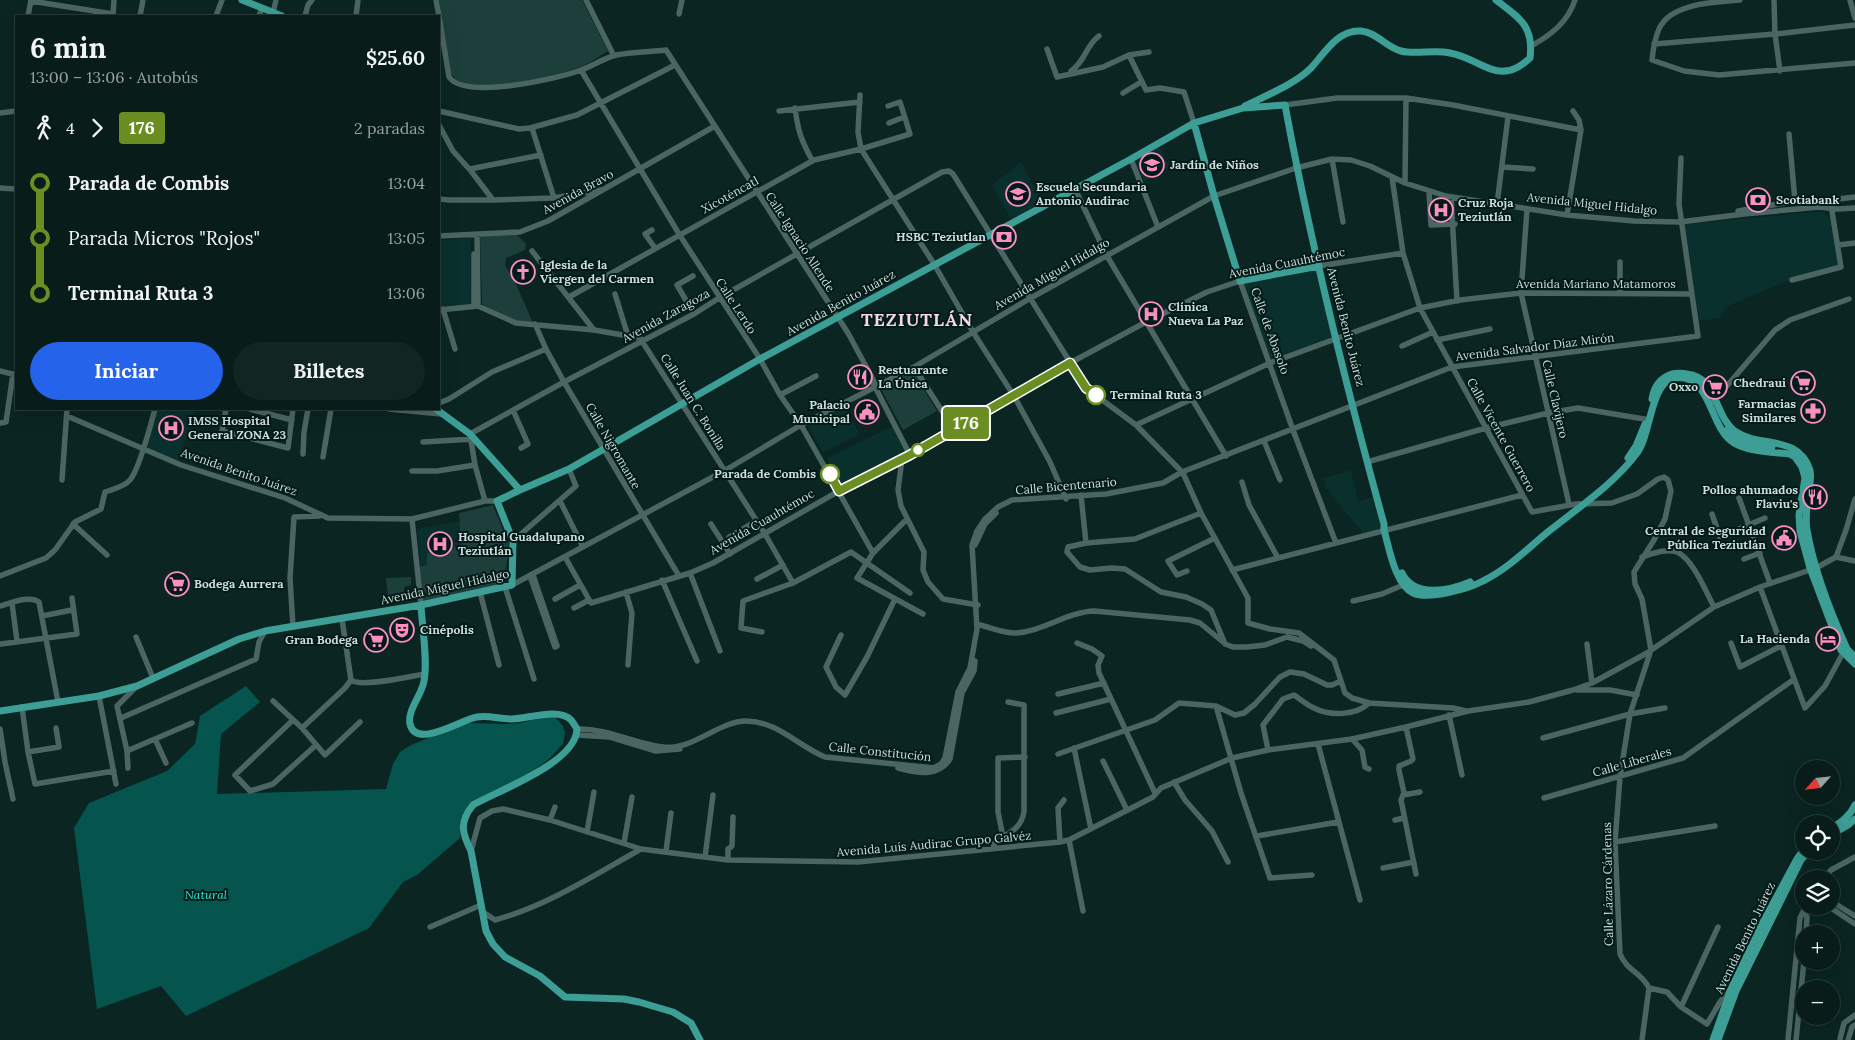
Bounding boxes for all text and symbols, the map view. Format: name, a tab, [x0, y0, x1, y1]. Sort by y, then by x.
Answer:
text: 6 min	[30, 30, 106, 66]
text: $25.60	[366, 46, 425, 70]
text: 13:00 – 13:06 · Autobús	[30, 67, 198, 87]
icon: walk	[30, 114, 58, 142]
icon: forward	[83, 114, 111, 142]
text: 176	[129, 116, 155, 139]
text: 4	[66, 118, 75, 138]
text: 2 paradas	[354, 118, 425, 138]
school or university icon: Jardín de Niños	[1139, 152, 1165, 178]
place label: Jardín de Niños	[1170, 157, 1259, 172]
street label: Avenida Bravo	[539, 166, 616, 218]
text: Parada de Combis	[68, 171, 229, 195]
text: 13:04	[388, 173, 425, 193]
street label: Xicoténcatl	[698, 173, 761, 216]
place label: Escuela Secundaria Antonio Audirac	[1036, 179, 1148, 208]
school or university icon: Escuela Secundaria Antonio Audirac	[1005, 181, 1031, 207]
bank icon: Scotiabank	[1745, 187, 1771, 213]
street label: Calle Ignacio Allende	[762, 189, 839, 295]
street label: Avenida Miguel Hidalgo	[1525, 189, 1658, 218]
place label: Scotiabank	[1776, 192, 1839, 207]
place label: Cruz Roja Teziutlán	[1458, 195, 1514, 224]
hospital icon: Cruz Roja Teziutlán	[1428, 197, 1454, 223]
bank icon: HSBC Teziutlan	[991, 224, 1017, 250]
text: Parada Micros "Rojos"	[68, 226, 260, 250]
text: 13:05	[388, 228, 425, 248]
place label: HSBC Teziutlan	[896, 229, 986, 244]
street label: Avenida Miguel Hidalgo	[990, 234, 1112, 313]
street label: Avenida Cuauhtémoc	[1226, 244, 1346, 281]
place label: Iglesia de la Viergen del Carmen	[540, 257, 654, 286]
church icon: Iglesia de la Viergen del Carmen	[510, 259, 536, 285]
street label: Avenida Benito Juárez	[1324, 265, 1369, 388]
street label: Avenida Benito Juárez	[783, 266, 898, 339]
street label: Calle Lerdo	[713, 275, 760, 336]
street label: Avenida Mariano Matamoros	[1515, 276, 1676, 291]
text: Terminal Ruta 3	[68, 281, 213, 305]
text: 13:06	[387, 283, 425, 303]
street label: Avenida Zaragoza	[619, 285, 712, 346]
street label: Calle de Abasolo	[1248, 285, 1293, 376]
place label: Clínica Nueva La Paz	[1168, 299, 1243, 328]
hospital icon: Clínica Nueva La Paz	[1138, 301, 1164, 327]
district label: TEZIUTLÁN	[861, 308, 973, 331]
street label: Avenida Salvador Díaz Mirón	[1454, 329, 1615, 364]
button: Iniciar	[30, 342, 223, 400]
button: Billetes	[233, 342, 425, 400]
street label: Calle Juan C. Bonilla	[658, 351, 729, 453]
street label: Calle Clavijero	[1539, 358, 1572, 439]
place label: Restuarante La Única	[878, 362, 949, 391]
restaurant icon: Restuarante La Única	[847, 364, 873, 390]
supermarket icon: Chedraui	[1790, 370, 1816, 396]
supermarket icon: Oxxo	[1702, 374, 1728, 400]
street label: Calle Vicente Guerrero	[1464, 375, 1539, 494]
place label: Chedraui	[1733, 375, 1786, 390]
place label: Oxxo	[1669, 379, 1698, 394]
marker: Terminal Ruta 3	[1086, 385, 1106, 405]
place label: Terminal Ruta 3	[1110, 387, 1202, 402]
place label: Farmacias Similares	[1738, 396, 1796, 425]
place label: Palacio Municipal	[792, 397, 850, 426]
pharmacy icon: Farmacias Similares	[1800, 398, 1826, 424]
public building icon: Palacio Municipal	[854, 399, 880, 425]
street label: Calle Nigromante	[583, 400, 645, 492]
line badge: 176	[937, 407, 995, 439]
text: 176	[953, 411, 979, 434]
place label: IMSS Hospital General ZONA 23	[188, 413, 286, 442]
hospital icon: IMSS Hospital General ZONA 23	[158, 415, 184, 441]
unlabelled marker	[911, 443, 925, 457]
street label: Avenida Benito Juárez	[178, 444, 299, 499]
marker: Parada de Combis	[820, 464, 840, 484]
place label: Parada de Combis	[714, 466, 816, 481]
street label: Calle Bicentenario	[1015, 474, 1117, 497]
place label: Pollos ahumados Flaviu's	[1702, 482, 1798, 511]
restaurant icon: Pollos ahumados Flaviu's	[1802, 484, 1828, 510]
street label: Avenida Cuauhtémoc	[706, 486, 817, 558]
place label: Central de Seguridad Pública Teziutlán	[1645, 523, 1766, 552]
public building icon: Central de Seguridad Pública Teziutlán	[1771, 525, 1797, 551]
place label: Hospital Guadalupano Teziutlán	[458, 529, 585, 558]
hospital icon: Hospital Guadalupano Teziutlán	[427, 531, 453, 557]
street label: Avenida Miguel Hidalgo	[378, 566, 511, 608]
supermarket icon: Bodega Aurrera	[164, 571, 190, 597]
place label: Bodega Aurrera	[194, 576, 284, 591]
theatre icon: Cinépolis	[389, 617, 415, 643]
place label: Cinépolis	[420, 622, 474, 637]
hotel icon: La Hacienda	[1815, 626, 1841, 652]
supermarket icon: Gran Bodega	[363, 627, 389, 653]
place label: La Hacienda	[1740, 631, 1811, 646]
place label: Gran Bodega	[285, 632, 359, 647]
street label: Calle Constitución	[828, 739, 932, 764]
street label: Calle Liberales	[1591, 743, 1673, 780]
north arrow	[1795, 760, 1840, 805]
map controls	[1795, 760, 1840, 1025]
button: locate	[1795, 815, 1840, 860]
street label: Calle Lázaro Cárdenas	[1599, 821, 1616, 946]
street label: Avenida Luís Audirac Grupo Galvéz	[835, 828, 1032, 860]
button: layers	[1795, 870, 1840, 915]
street label: Avenida Benito Juárez	[1711, 880, 1778, 997]
park label: Natural	[185, 887, 228, 902]
button: +	[1795, 925, 1840, 970]
button: −	[1795, 980, 1840, 1025]

